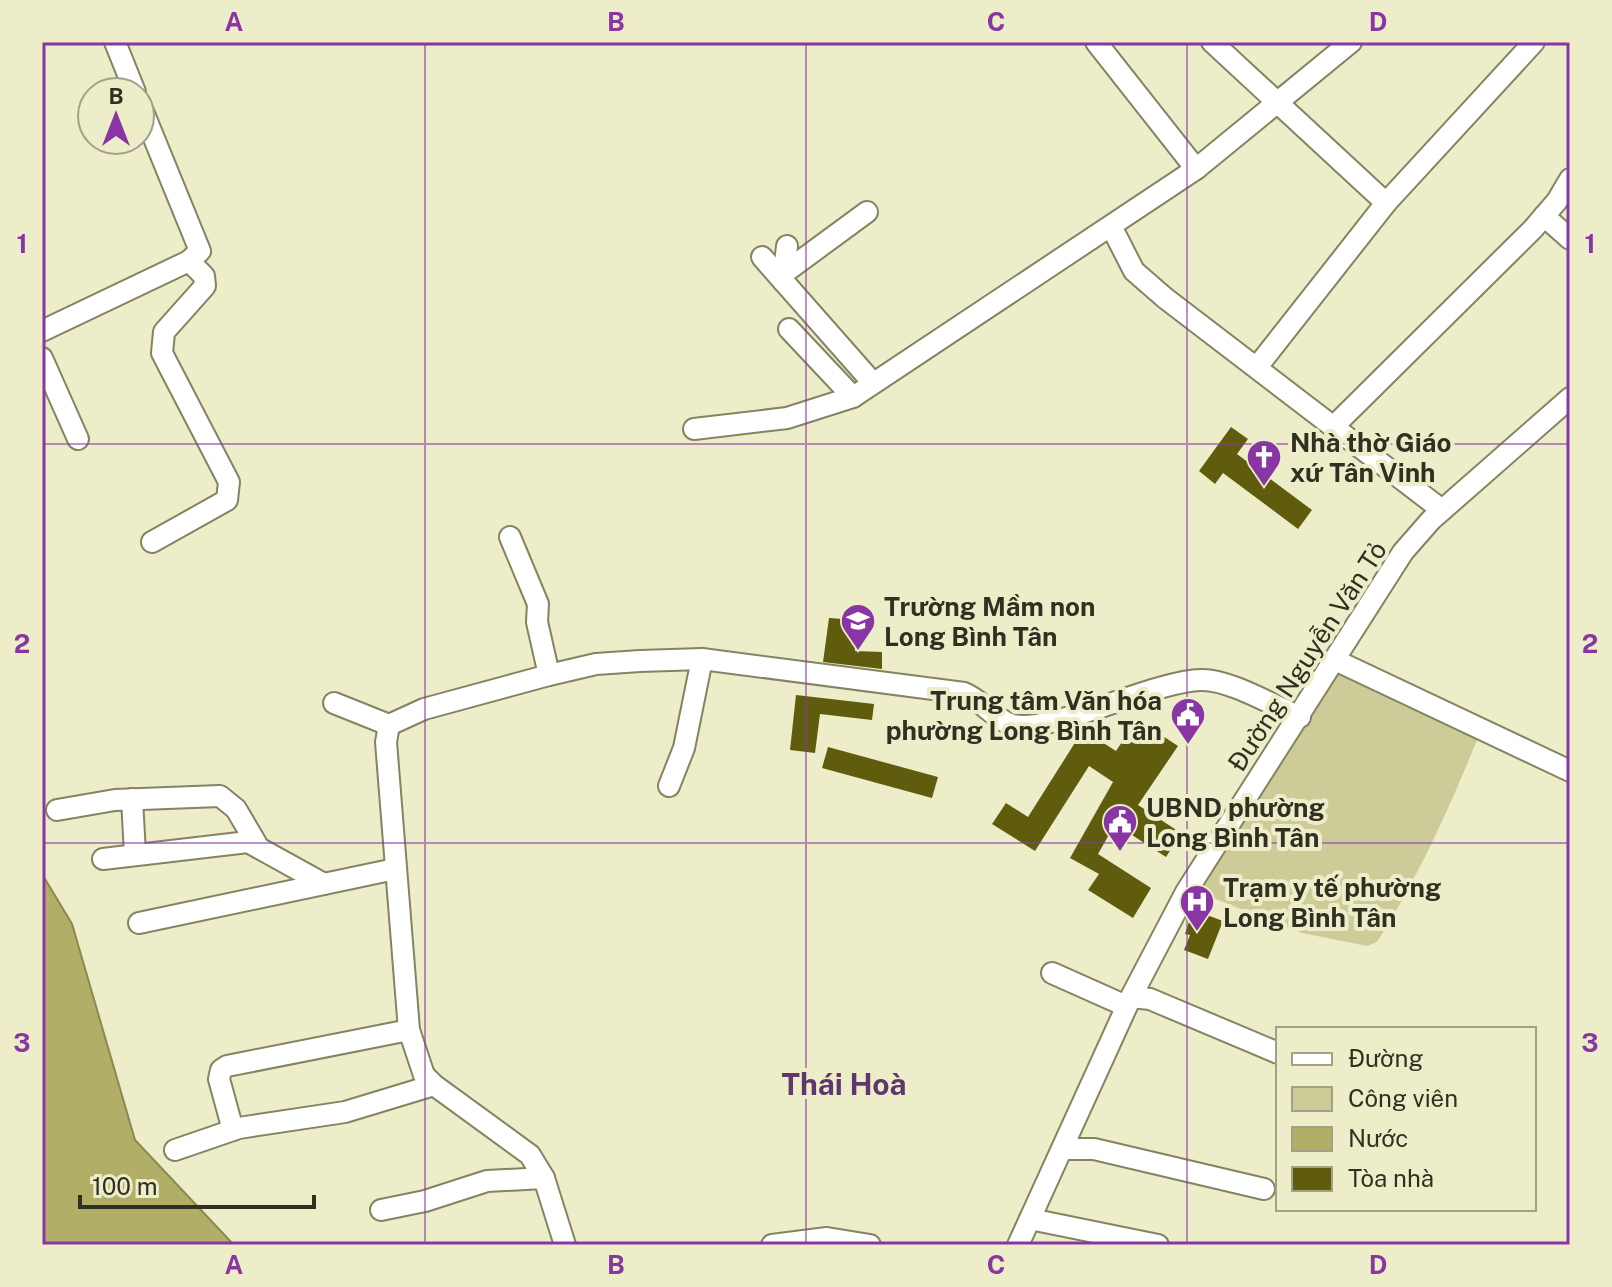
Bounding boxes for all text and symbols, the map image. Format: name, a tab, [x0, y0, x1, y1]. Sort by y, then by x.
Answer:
text: A	[225, 6, 244, 37]
text: B	[607, 6, 625, 37]
text: C	[987, 6, 1005, 37]
text: D	[1369, 6, 1387, 37]
north arrow	[76, 76, 156, 156]
text: B	[108, 83, 124, 109]
text: 1	[16, 228, 28, 259]
text: 1	[1584, 228, 1596, 259]
place label: Nhà thờ Giáo xứ Tân Vinh	[1290, 427, 1451, 488]
church icon: Nhà thờ Giáo xứ Tân Vinh	[1245, 438, 1283, 488]
street label: Đường Nguyễn Văn Tỏ	[1221, 535, 1393, 777]
place label: Trường Mầm non Long Bình Tân	[884, 591, 1095, 652]
school or university icon: Trường Mầm non Long Bình Tân	[839, 602, 877, 652]
text: 2	[14, 628, 30, 659]
text: 2	[1582, 628, 1598, 659]
place label: Trung tâm Văn hóa phường Long Bình Tân	[886, 685, 1162, 746]
public building icon: Trung tâm Văn hóa phường Long Bình Tân	[1169, 696, 1207, 746]
place label: UBND phường Long Bình Tân	[1146, 792, 1325, 853]
public building icon: UBND phường Long Bình Tân	[1101, 803, 1139, 853]
place label: Trạm y tế phường Long Bình Tân	[1223, 872, 1441, 933]
hospital icon: Trạm y tế phường Long Bình Tân	[1178, 883, 1216, 933]
text: 3	[13, 1027, 31, 1058]
legend	[1276, 1027, 1536, 1211]
text: 3	[1581, 1027, 1599, 1058]
text: Đường	[1348, 1044, 1423, 1072]
district label: Thái Hoà	[782, 1066, 906, 1102]
text: Công viên	[1348, 1084, 1458, 1112]
text: Nước	[1348, 1124, 1408, 1152]
scale bar	[80, 1159, 314, 1209]
text: Tòa nhà	[1348, 1164, 1434, 1192]
text: 100 m	[92, 1172, 158, 1200]
text: A	[225, 1249, 244, 1280]
text: B	[607, 1249, 625, 1280]
text: C	[987, 1249, 1005, 1280]
text: D	[1369, 1249, 1387, 1280]

